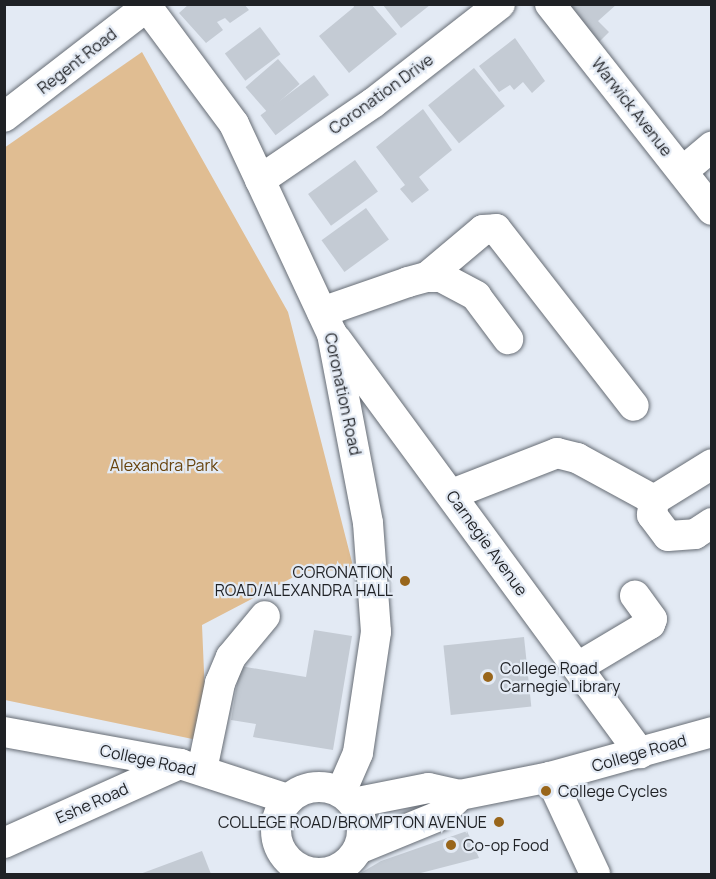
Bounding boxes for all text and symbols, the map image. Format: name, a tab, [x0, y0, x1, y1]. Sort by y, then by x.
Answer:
street label: Regent Road	[34, 24, 120, 98]
street label: Coronation Drive	[325, 50, 437, 138]
street label: Warwick Avenue	[588, 54, 676, 160]
street label: Coronation Road	[321, 331, 365, 457]
park label: Alexandra Park	[110, 455, 218, 475]
street label: Carnegie Avenue	[442, 487, 532, 599]
place label: CORONATION ROAD/ALEXANDRA HALL	[215, 562, 393, 600]
marker: CORONATION ROAD/ALEXANDRA HALL	[398, 574, 412, 588]
place label: College Road Carnegie Library	[500, 658, 620, 696]
marker: College Road Carnegie Library	[481, 670, 495, 684]
street label: College Road	[589, 730, 689, 776]
street label: College Road	[98, 740, 198, 780]
street label: Eshe Road	[53, 778, 131, 828]
place label: College Cycles	[558, 781, 667, 801]
marker: College Cycles	[539, 784, 553, 798]
place label: COLLEGE ROAD/BROMPTON AVENUE	[218, 812, 487, 832]
marker: COLLEGE ROAD/BROMPTON AVENUE	[492, 815, 506, 829]
place label: Co-op Food	[463, 835, 549, 855]
marker: Co-op Food	[444, 838, 458, 852]

